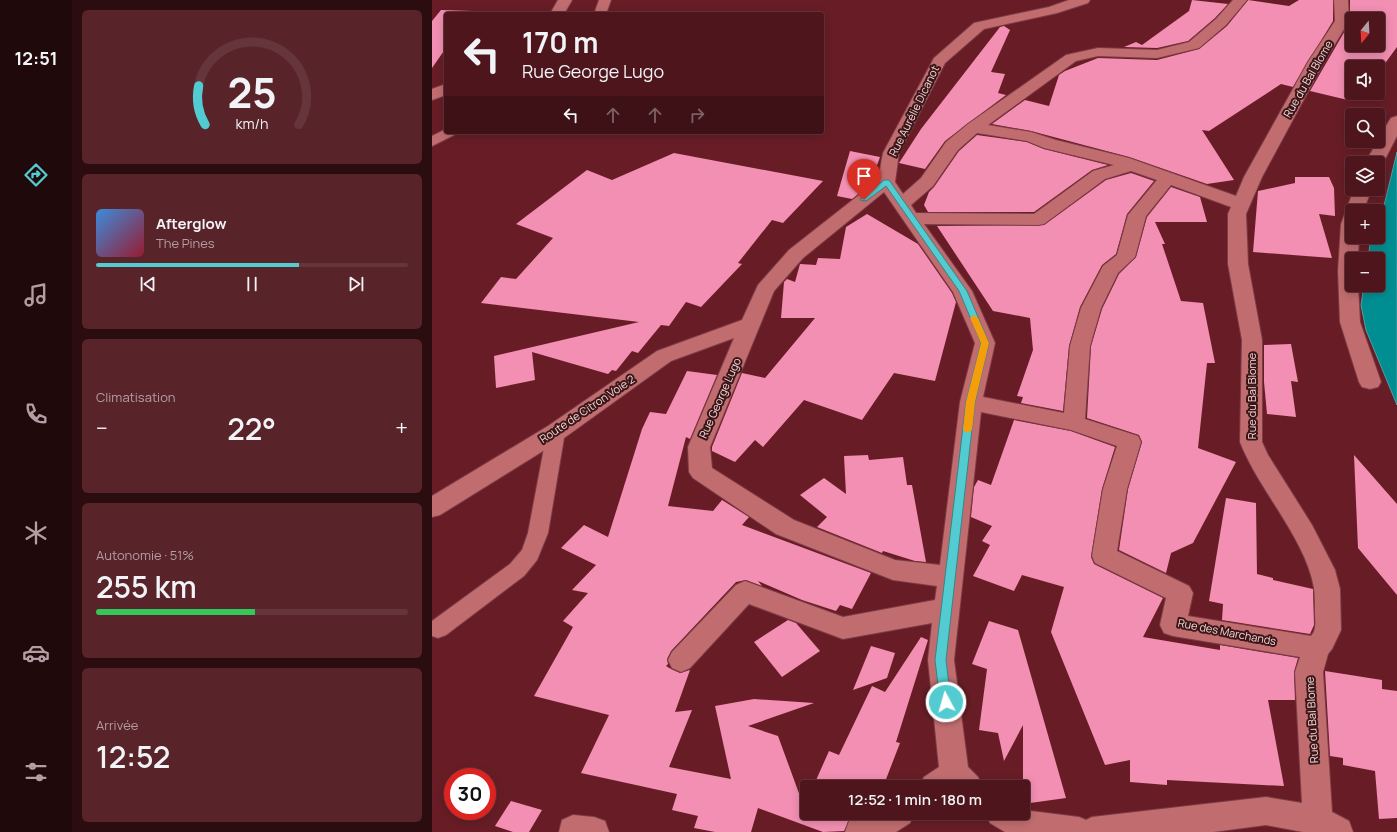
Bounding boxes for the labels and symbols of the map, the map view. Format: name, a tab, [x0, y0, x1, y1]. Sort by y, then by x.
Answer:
north arrow	[1345, 12, 1385, 52]
street label: Rue du Bal Blome	[1279, 37, 1336, 120]
street label: Rue Aurélie Dicanot	[885, 63, 942, 159]
pin	[847, 159, 881, 200]
street label: Rue du Bal Blome	[1244, 352, 1259, 439]
street label: Rue George Lugo	[695, 355, 744, 441]
street label: Route de Citron Voie 2	[536, 371, 637, 446]
street label: Rue des Marchands	[1177, 615, 1278, 648]
street label: Rue du Bal Blome	[1302, 676, 1321, 764]
position arrow	[925, 681, 967, 723]
speed limit sign: 30	[444, 768, 496, 820]

